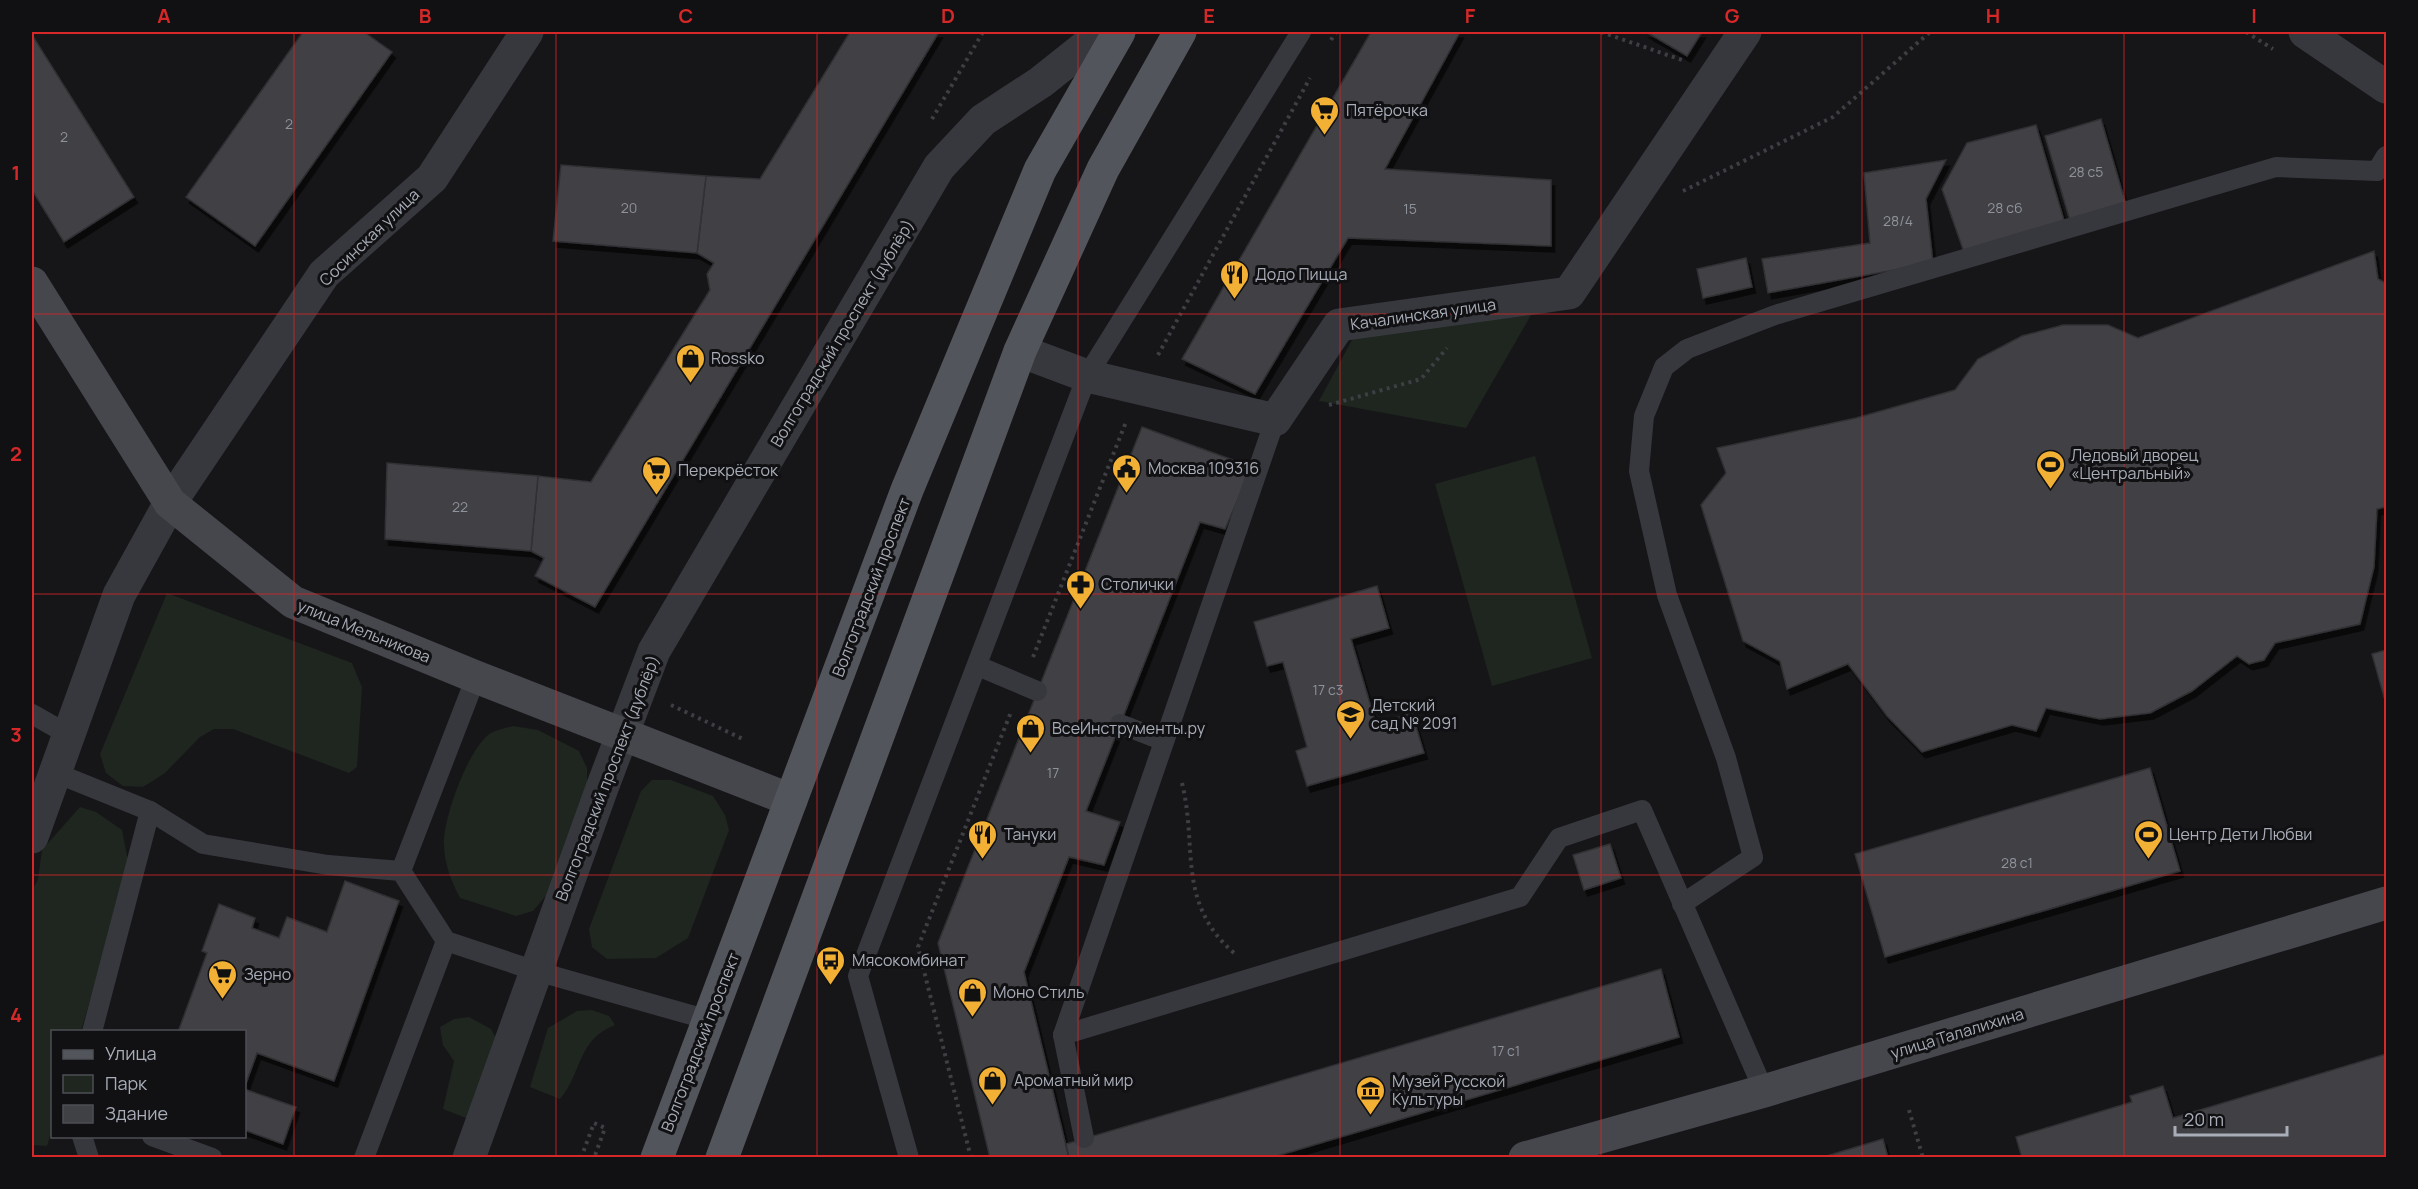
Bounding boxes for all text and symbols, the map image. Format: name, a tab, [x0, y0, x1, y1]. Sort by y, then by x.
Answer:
text: A	[157, 2, 171, 29]
text: B	[419, 2, 432, 29]
text: C	[679, 2, 693, 29]
text: D	[941, 2, 955, 29]
text: E	[1203, 2, 1215, 29]
text: F	[1465, 2, 1476, 29]
text: G	[1725, 2, 1740, 29]
text: H	[1986, 2, 2000, 29]
text: I	[2251, 2, 2257, 29]
supermarket icon: Пятёрочка	[1309, 94, 1341, 136]
place label: Пятёрочка	[1346, 99, 1428, 121]
house number: 2	[285, 114, 293, 133]
house number: 2	[60, 127, 68, 146]
text: 1	[12, 159, 20, 186]
house number: 28 с5	[2069, 162, 2103, 181]
street label: Сосинская улица	[314, 184, 424, 290]
house number: 20	[621, 198, 637, 217]
house number: 28 с6	[1987, 198, 2023, 217]
house number: 15	[1403, 199, 1417, 218]
house number: 28/4	[1883, 211, 1913, 230]
street label: Волгоградский проспект (дублёр)	[765, 215, 919, 451]
restaurant icon: Додо Пицца	[1218, 258, 1250, 300]
place label: Додо Пицца	[1255, 263, 1347, 285]
street label: Качалинская улица	[1349, 293, 1497, 335]
shop icon: Rossko	[674, 342, 706, 384]
place label: Rossko	[711, 347, 765, 369]
text: 2	[10, 440, 22, 467]
place label: Ледовый дворец «Центральный»	[2071, 444, 2199, 484]
sports icon: Ледовый дворец «Центральный»	[2034, 448, 2066, 490]
public building icon: Москва 109316	[1111, 452, 1143, 494]
supermarket icon: Перекрёсток	[641, 454, 673, 496]
place label: Москва 109316	[1148, 457, 1259, 479]
place label: Перекрёсток	[678, 459, 779, 481]
street label: Волгоградский проспект	[827, 494, 915, 680]
house number: 22	[452, 497, 468, 516]
pharmacy icon: Столички	[1064, 568, 1096, 610]
place label: Столички	[1101, 573, 1174, 595]
street label: улица Мельникова	[294, 594, 434, 668]
street label: Волгоградский проспект (дублёр)	[550, 652, 664, 904]
house number: 17 с3	[1313, 680, 1343, 699]
place label: Детский сад № 2091	[1371, 694, 1457, 734]
school or university icon: Детский сад № 2091	[1334, 698, 1366, 740]
shop icon: ВсеИнструменты.ру	[1015, 712, 1047, 754]
place label: ВсеИнструменты.ру	[1052, 717, 1206, 739]
text: 3	[10, 721, 22, 748]
house number: 17	[1047, 763, 1059, 782]
restaurant icon: Тануки	[967, 818, 999, 860]
sports icon: Центр Дети Любви	[2132, 818, 2164, 860]
place label: Тануки	[1004, 823, 1056, 845]
place label: Центр Дети Любви	[2169, 823, 2312, 845]
house number: 28 с1	[2001, 853, 2033, 872]
bus stop icon: Мясокомбинат	[815, 944, 847, 986]
street label: Волгоградский проспект	[656, 949, 744, 1135]
place label: Мясокомбинат	[852, 949, 966, 971]
supermarket icon: Зерно	[207, 958, 239, 1000]
place label: Зерно	[244, 963, 291, 985]
shop icon: Моно Стиль	[956, 976, 988, 1018]
place label: Моно Стиль	[993, 981, 1084, 1003]
text: 4	[10, 1001, 22, 1028]
street label: улица Талалихина	[1888, 1002, 2026, 1064]
legend	[51, 1030, 246, 1138]
text: Улица	[105, 1041, 157, 1065]
house number: 17 с1	[1492, 1041, 1520, 1060]
shop icon: Ароматный мир	[977, 1064, 1009, 1106]
place label: Ароматный мир	[1014, 1069, 1133, 1091]
place label: Музей Русской Культуры	[1392, 1070, 1505, 1110]
text: Парк	[105, 1071, 148, 1095]
museum icon: Музей Русской Культуры	[1355, 1074, 1387, 1116]
scale bar	[2175, 1099, 2288, 1137]
text: Здание	[105, 1101, 168, 1125]
text: 20 m	[2184, 1107, 2224, 1131]

